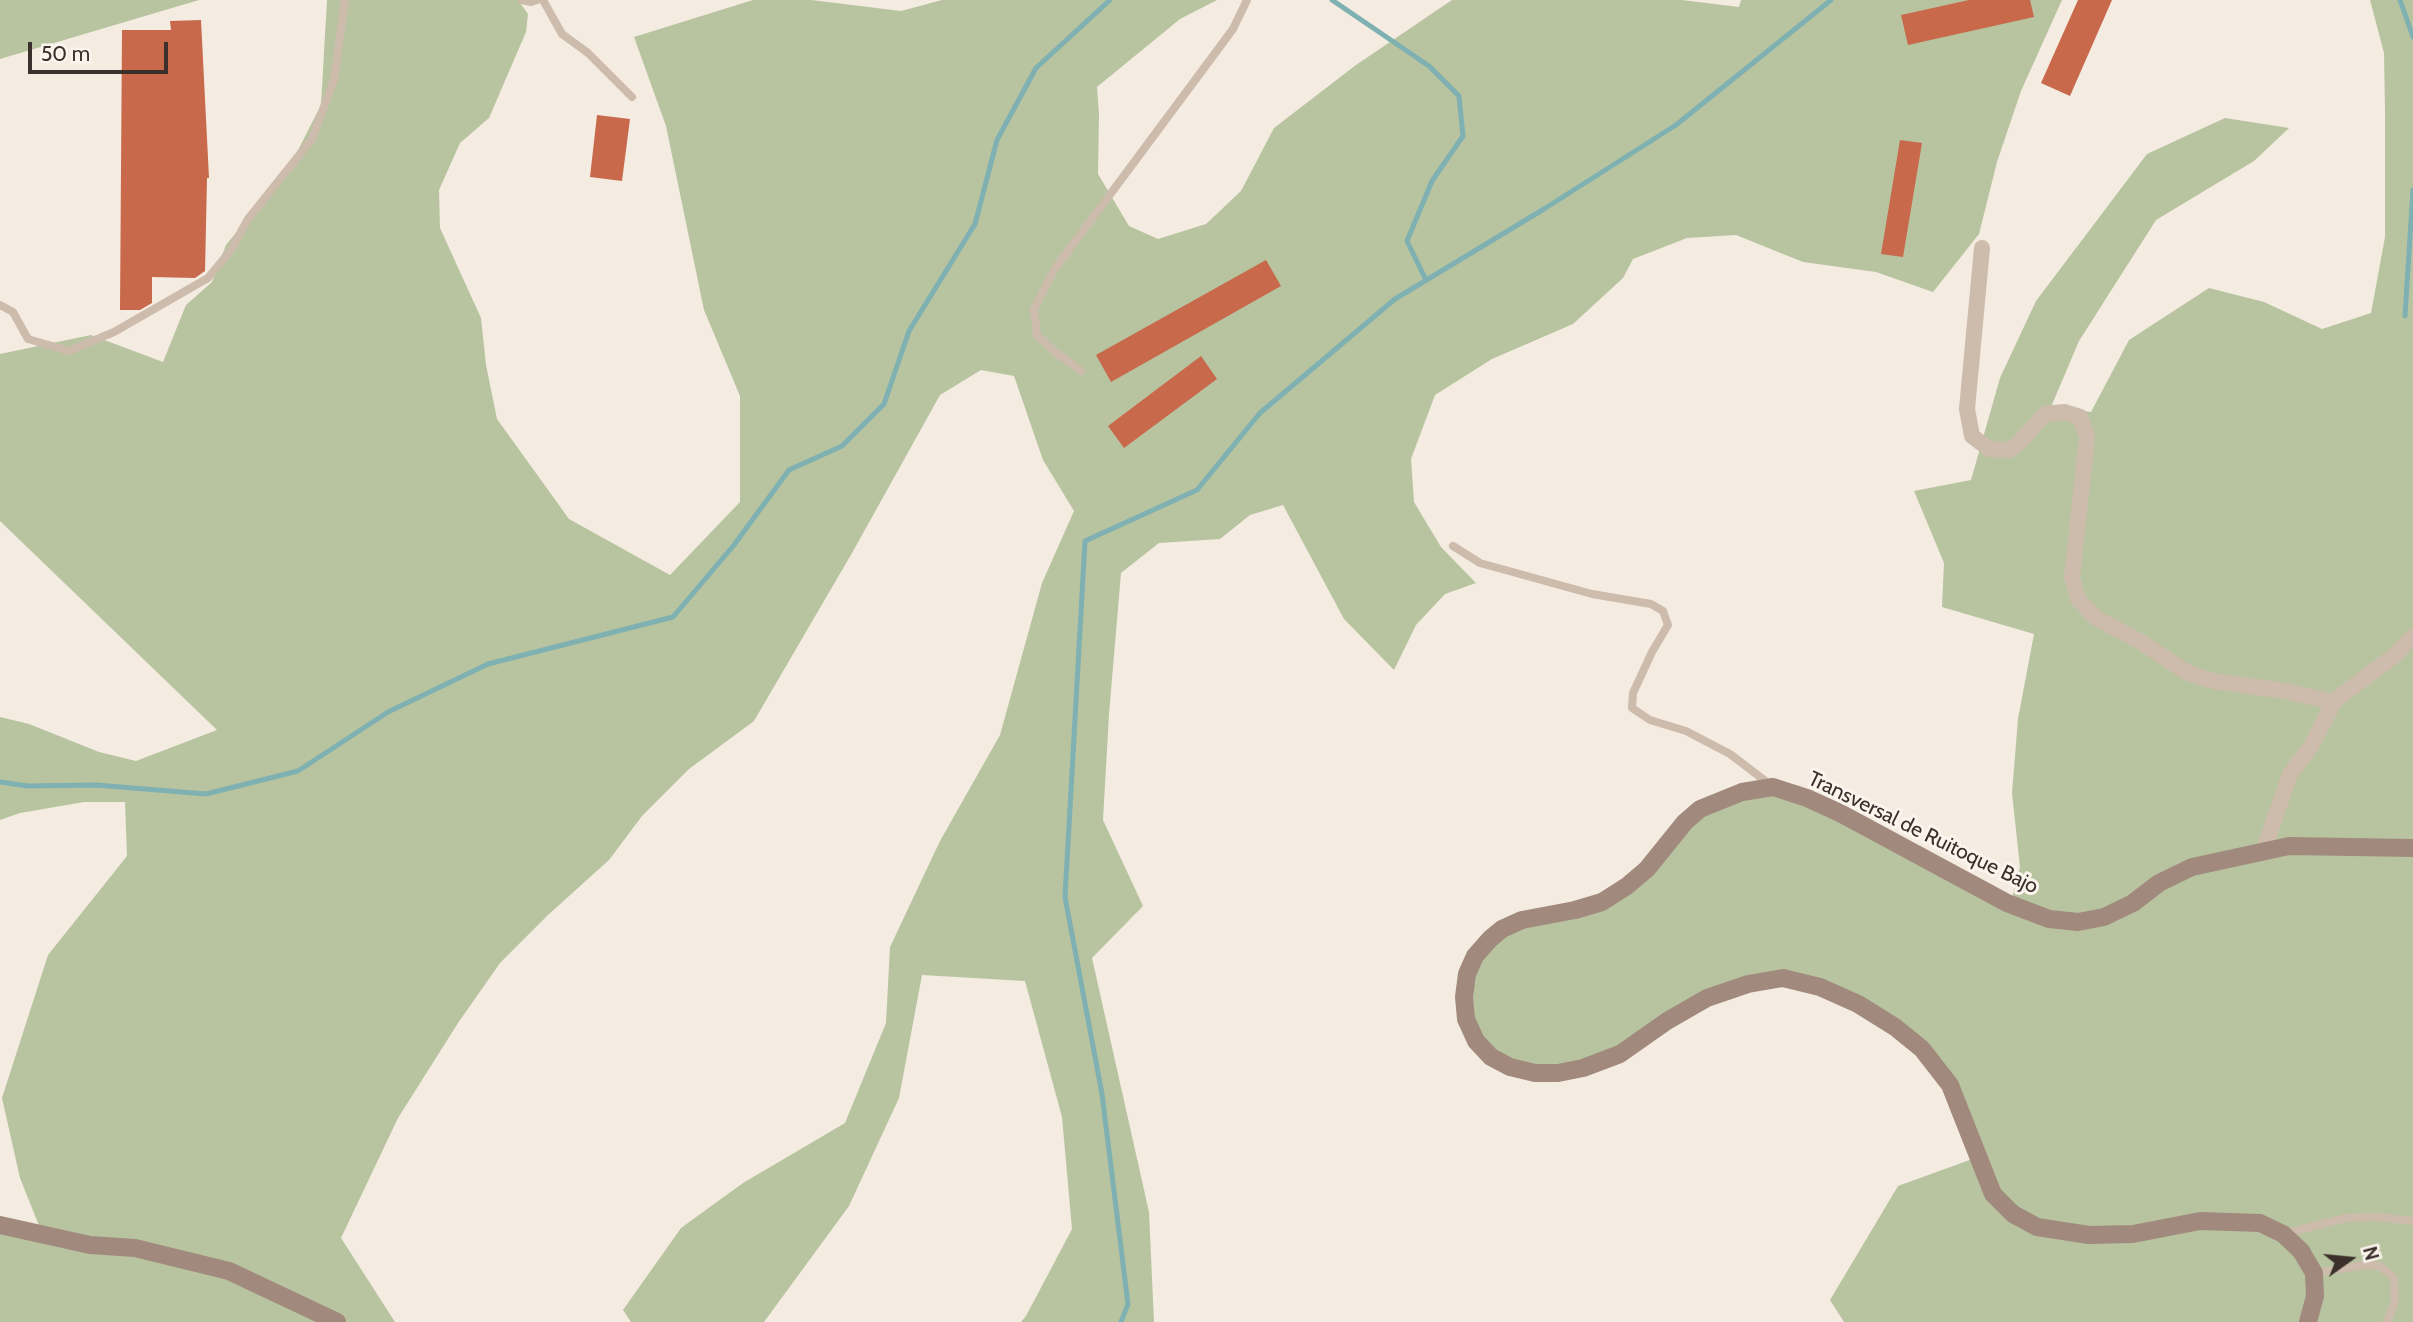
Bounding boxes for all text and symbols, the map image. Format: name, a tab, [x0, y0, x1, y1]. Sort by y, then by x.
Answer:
scale bar	[32, 28, 172, 72]
text: 50 m	[41, 41, 90, 66]
street label: Transversal de Ruitoque Bajo	[1804, 766, 2042, 900]
north arrow	[2315, 1224, 2385, 1294]
text: N	[2358, 1244, 2384, 1263]

